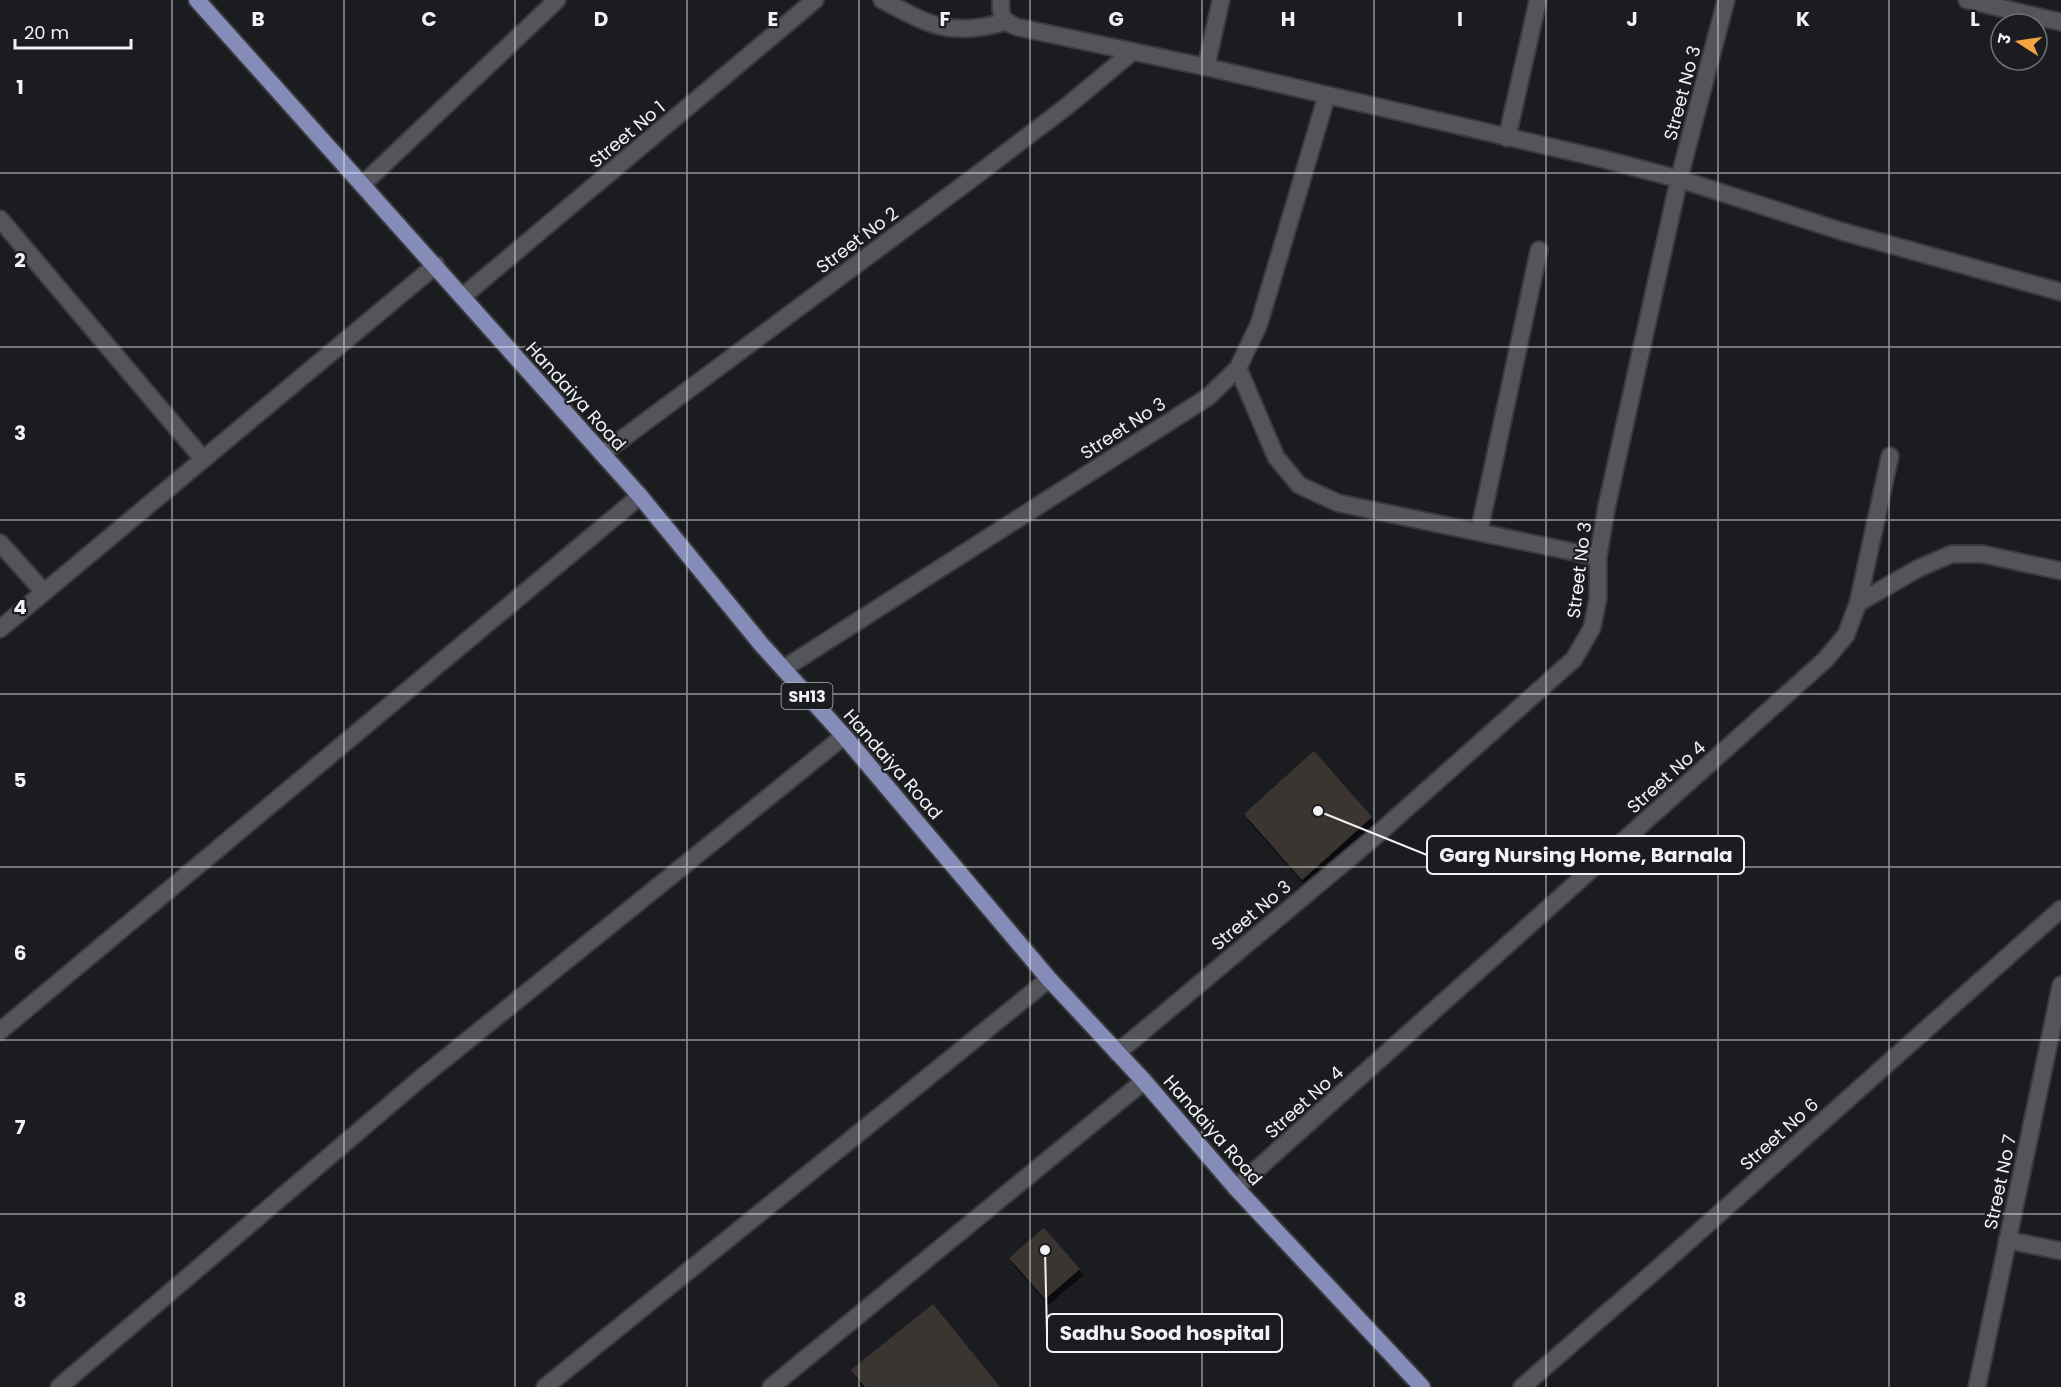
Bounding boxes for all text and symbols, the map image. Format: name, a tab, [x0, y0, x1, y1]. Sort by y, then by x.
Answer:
text: B	[251, 5, 265, 33]
text: C	[421, 5, 437, 33]
text: D	[594, 5, 608, 33]
text: E	[768, 5, 778, 33]
text: F	[940, 5, 951, 33]
text: G	[1108, 5, 1124, 33]
text: H	[1281, 5, 1295, 33]
text: I	[1457, 5, 1463, 33]
text: J	[1626, 5, 1638, 33]
text: K	[1796, 5, 1810, 33]
text: L	[1970, 5, 1980, 33]
scale bar	[15, 12, 130, 50]
north arrow	[1989, 12, 2049, 72]
text: 20 m	[24, 20, 69, 45]
text: उ	[1992, 31, 2017, 47]
street label: Street No 3	[1657, 43, 1707, 143]
text: 1	[16, 73, 24, 101]
street label: Street No 1	[584, 95, 670, 173]
street label: Street No 2	[811, 201, 903, 279]
text: 2	[14, 246, 26, 274]
street label: Handaiya Road	[520, 336, 632, 456]
street label: Street No 3	[1075, 391, 1171, 465]
text: 3	[14, 419, 26, 447]
street label: Street No 3	[1561, 520, 1597, 620]
text: 4	[13, 593, 27, 621]
road number: SH13	[782, 683, 832, 709]
street label: Handaiya Road	[838, 703, 948, 825]
street label: Street No 4	[1621, 735, 1711, 819]
text: 5	[14, 766, 27, 794]
callout: Garg Nursing Home, Barnala	[1427, 836, 1744, 874]
text: Garg Nursing Home, Barnala	[1439, 841, 1733, 869]
street label: Street No 3	[1206, 874, 1296, 956]
text: 6	[14, 939, 26, 967]
street label: Street No 4	[1259, 1060, 1349, 1144]
street label: Handaiya Road	[1158, 1069, 1268, 1191]
street label: Street No 6	[1734, 1092, 1824, 1176]
text: 7	[15, 1113, 26, 1141]
street label: Street No 7	[1978, 1132, 2022, 1232]
text: 8	[14, 1286, 26, 1314]
callout: Sadhu Sood hospital	[1047, 1314, 1282, 1352]
text: Sadhu Sood hospital	[1060, 1319, 1270, 1347]

